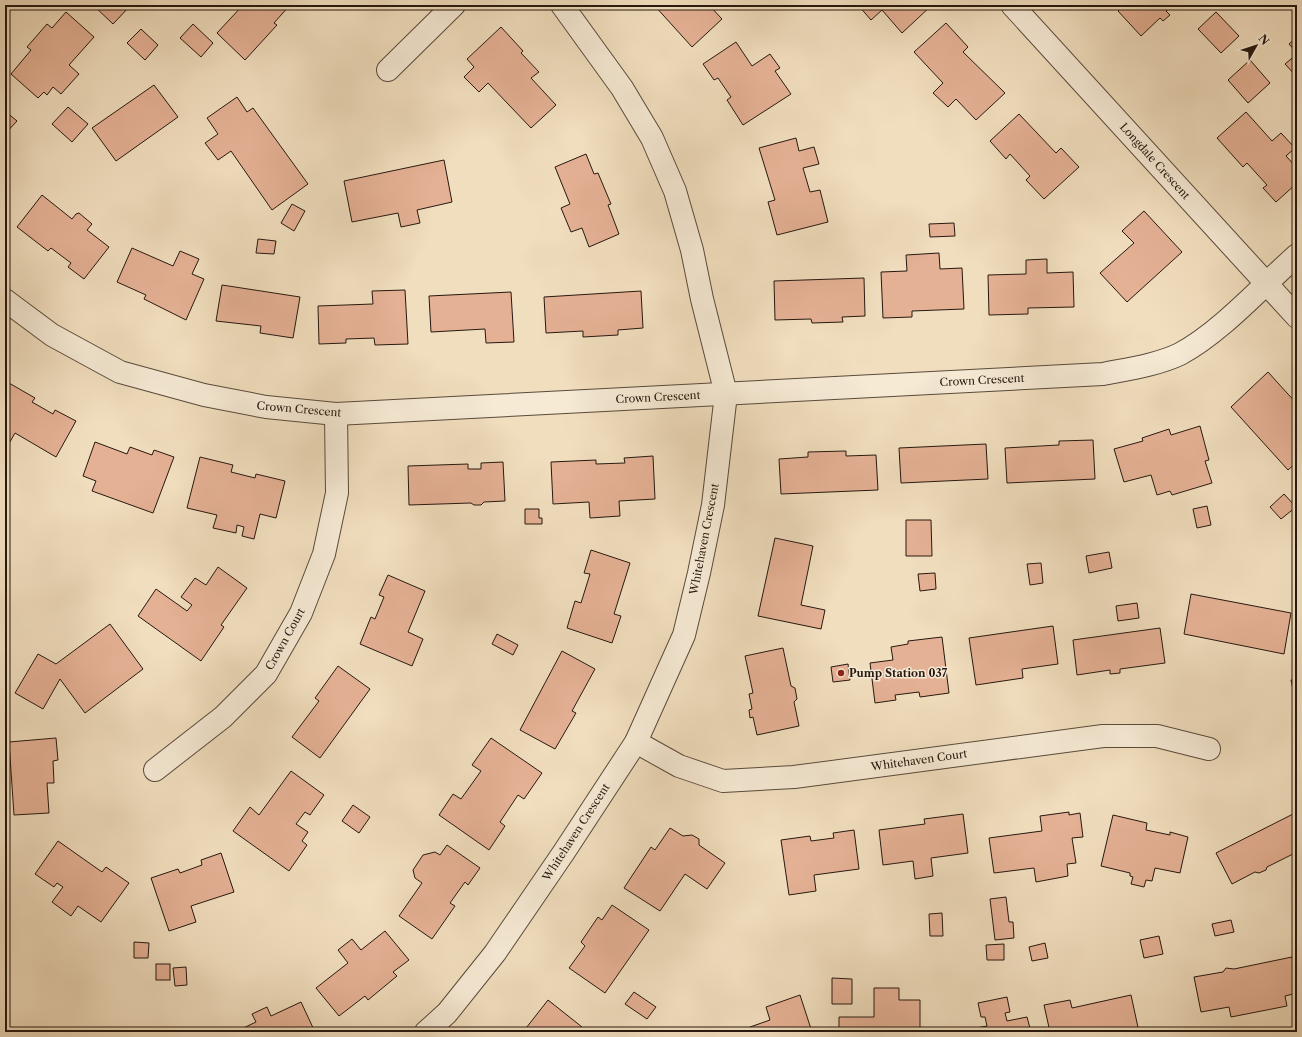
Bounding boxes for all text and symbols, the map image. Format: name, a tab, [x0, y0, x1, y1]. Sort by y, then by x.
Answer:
north arrow	[1236, 26, 1276, 66]
text: N	[1255, 32, 1272, 48]
street label: Longdale Crescent	[1117, 120, 1193, 202]
street label: Crown Crescent	[939, 371, 1025, 389]
street label: Crown Crescent	[615, 388, 701, 406]
street label: Crown Crescent	[256, 398, 342, 420]
street label: Whitehaven Crescent	[686, 482, 722, 597]
street label: Crown Court	[262, 605, 308, 673]
place label: Pump Station 037	[849, 666, 948, 680]
marker: Pump Station 037	[836, 668, 846, 678]
street label: Whitehaven Court	[869, 746, 968, 774]
street label: Whitehaven Crescent	[539, 781, 613, 884]

